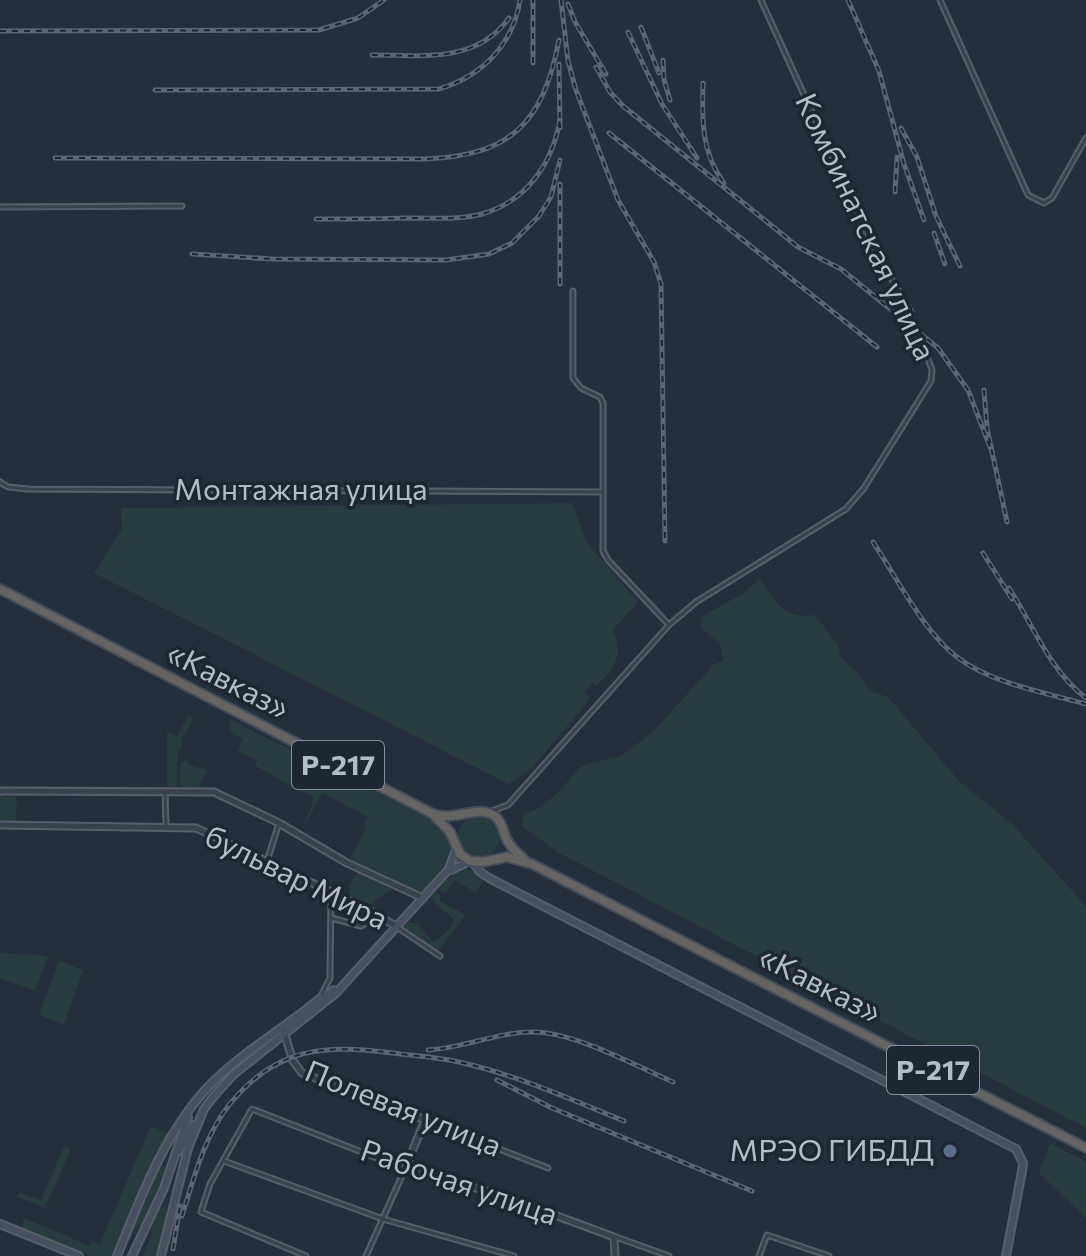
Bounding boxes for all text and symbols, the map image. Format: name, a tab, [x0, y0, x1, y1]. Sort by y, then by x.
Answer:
street label: Комбинатская улица	[789, 87, 945, 365]
street label: Монтажная улица	[174, 469, 428, 506]
street label: «Кавказ»	[162, 632, 296, 725]
road number: Р-217	[292, 741, 384, 789]
street label: бульвар Мира	[200, 816, 395, 936]
street label: «Кавказ»	[754, 936, 888, 1029]
road number: Р-217	[887, 1046, 979, 1094]
street label: Полевая улица	[300, 1051, 507, 1163]
street label: Рабочая улица	[357, 1130, 563, 1232]
place label: МРЭО ГИБДД	[730, 1130, 934, 1167]
marker: МРЭО ГИБДД	[941, 1142, 959, 1160]

